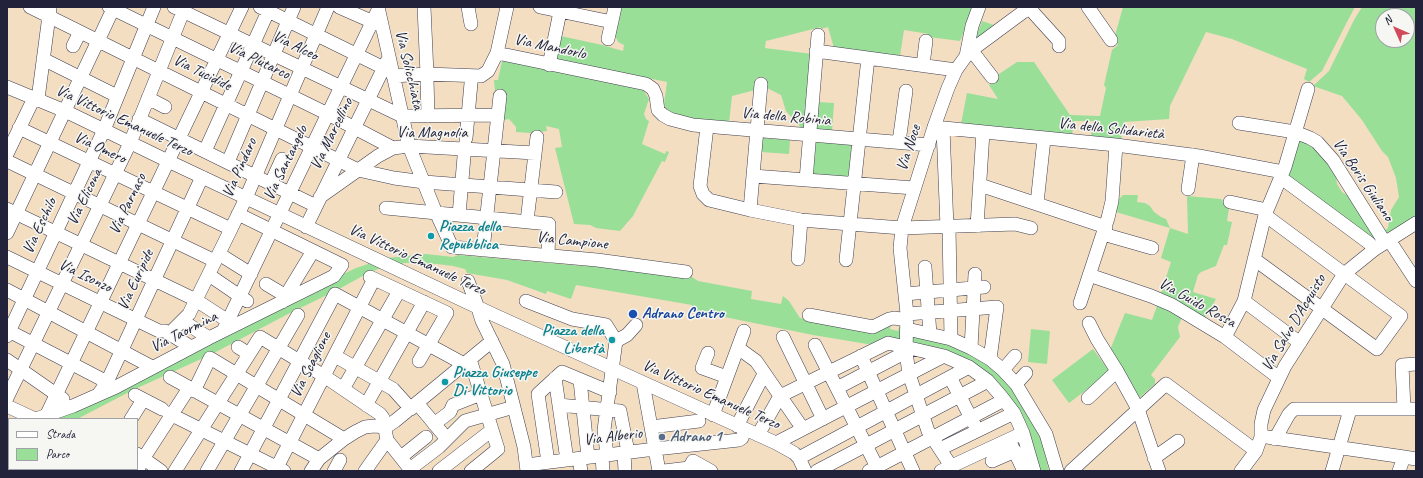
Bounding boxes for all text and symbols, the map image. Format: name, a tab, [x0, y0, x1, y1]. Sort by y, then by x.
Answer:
north arrow	[1375, 8, 1415, 48]
text: N	[1380, 13, 1395, 28]
street label: Via Alceo	[269, 27, 321, 65]
street label: Via Solicchiata	[391, 28, 427, 112]
street label: Via Mandorlo	[512, 30, 588, 64]
street label: Via Plutarco	[225, 38, 293, 84]
street label: Via Tucidide	[170, 51, 234, 95]
street label: Via Vittorio Emanuele Terzo	[53, 81, 195, 161]
street label: Via Marcellino	[306, 95, 358, 173]
street label: Via della Robinia	[741, 104, 831, 130]
street label: Via della Solidarietà	[1057, 114, 1165, 144]
street label: Via Santangelo	[260, 122, 312, 204]
street label: Via Magnolia	[397, 123, 467, 143]
street label: Via Noce	[893, 123, 925, 173]
street label: Via Omero	[71, 128, 129, 168]
street label: Via Pindaro	[218, 135, 262, 201]
street label: Via Boris Giuliano	[1328, 135, 1398, 225]
street label: Via Elicona	[63, 166, 107, 228]
street label: Via Parnaso	[105, 170, 151, 238]
street label: Via Eschilo	[19, 195, 61, 257]
place label: Piazza della Repubblica	[439, 217, 501, 255]
street label: Via Vittorio Emanuele Terzo	[346, 220, 488, 300]
street label: Via Campione	[535, 228, 609, 254]
marker: Piazza della Repubblica	[426, 231, 436, 241]
street label: Via Euripide	[114, 247, 158, 313]
street label: Via Isonzo	[55, 255, 115, 297]
street label: Via Salvo D'Acquisto	[1258, 271, 1330, 375]
street label: Via Guido Rossa	[1155, 274, 1239, 332]
place label: Adrano Centro	[642, 304, 724, 324]
street label: Via Taormina	[147, 307, 221, 357]
marker: Adrano Centro	[627, 308, 639, 320]
place label: Piazza della Libertà	[542, 321, 604, 359]
street label: Via Scaglione	[286, 329, 336, 401]
marker: Piazza della Libertà	[607, 335, 617, 345]
street label: Via Vittorio Emanuele Terzo	[639, 356, 783, 434]
place label: Piazza Giuseppe Di Vittorio	[453, 363, 537, 401]
marker: Piazza Giuseppe Di Vittorio	[440, 377, 450, 387]
legend	[8, 418, 138, 470]
street label: Via Alberio	[583, 424, 643, 450]
text: Strada	[46, 426, 75, 442]
place label: Adrano 1	[670, 427, 722, 447]
marker: Adrano 1	[657, 432, 667, 442]
text: Parco	[46, 446, 69, 462]

